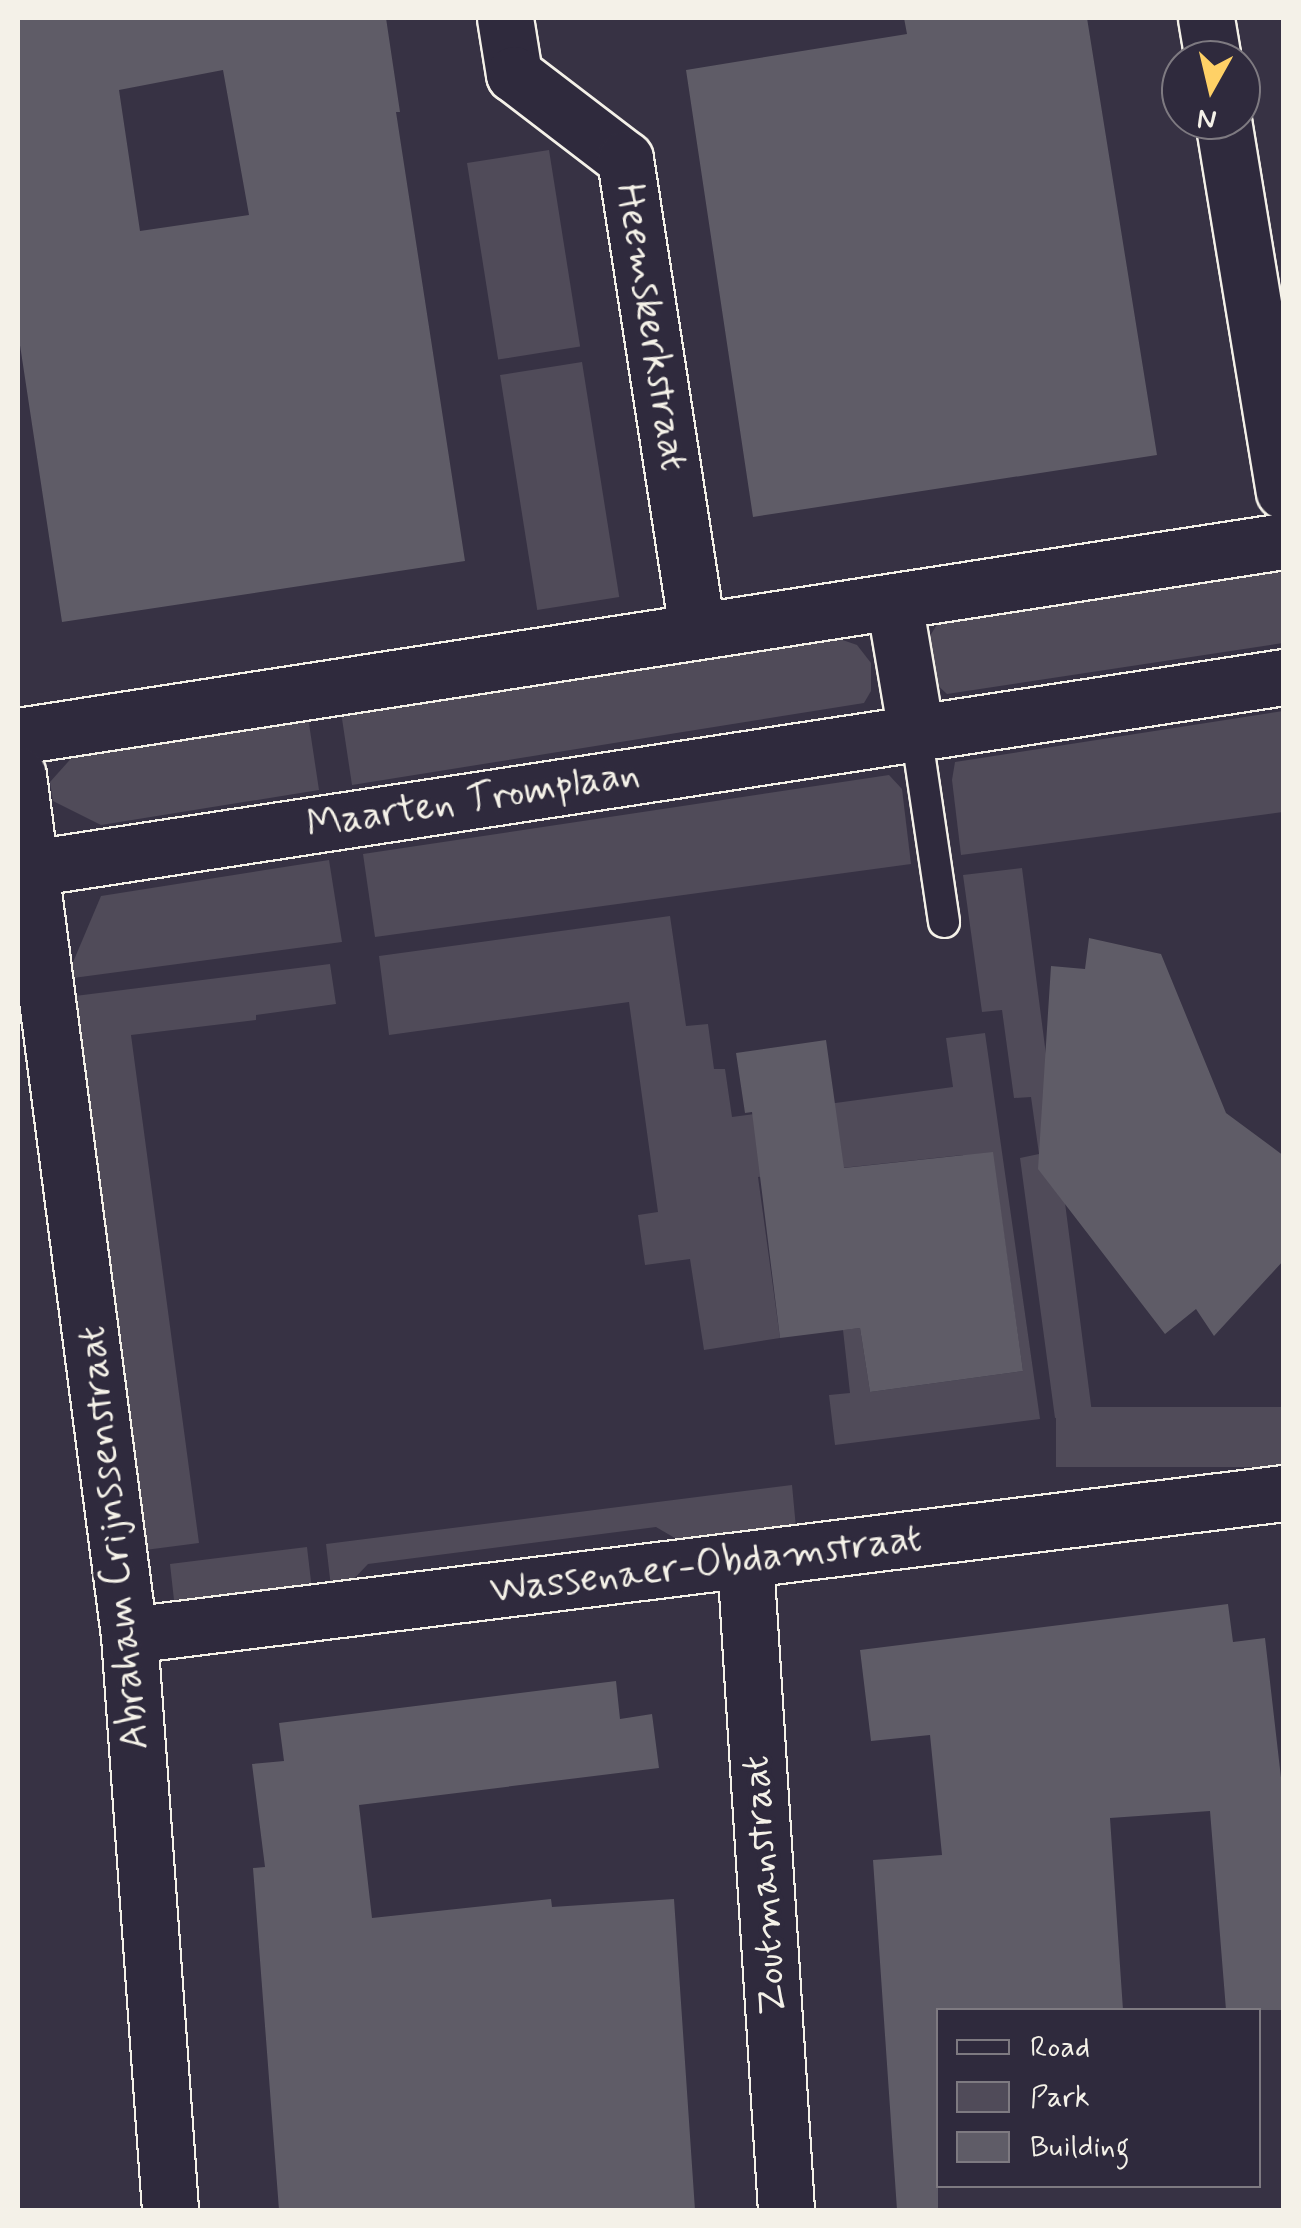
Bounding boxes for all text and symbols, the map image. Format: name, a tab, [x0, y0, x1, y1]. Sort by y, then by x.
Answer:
north arrow	[1161, 40, 1261, 140]
text: N	[1195, 99, 1219, 138]
street label: Heemskerkstraat	[605, 180, 697, 474]
street label: Maarten Tromplaan	[306, 750, 640, 850]
street label: Abraham Crijnssenstraat	[68, 1325, 160, 1751]
street label: Wassenaer-Obdamstraat	[487, 1515, 925, 1615]
street label: Zoutmanstraat	[732, 1754, 798, 2016]
legend	[936, 2008, 1261, 2188]
text: Road	[1030, 2028, 1090, 2067]
text: Park	[1030, 2078, 1090, 2117]
text: Building	[1030, 2128, 1129, 2167]

